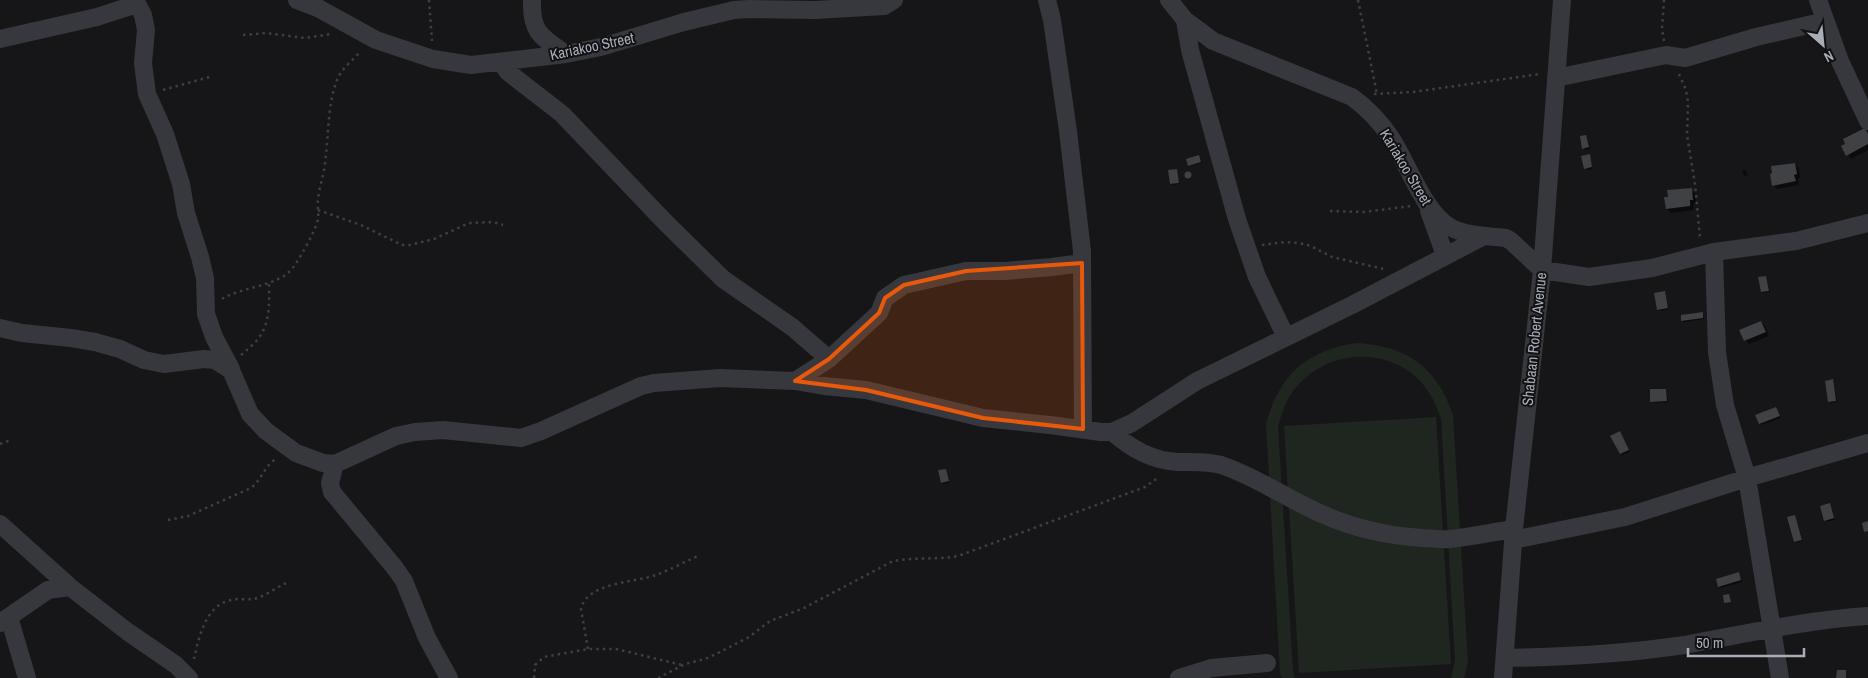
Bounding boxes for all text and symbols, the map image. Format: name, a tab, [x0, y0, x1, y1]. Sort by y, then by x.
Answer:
north arrow	[1798, 20, 1848, 70]
street label: Kariakoo Street	[548, 27, 637, 65]
text: N	[1821, 47, 1837, 66]
street label: Kariakoo Street	[1375, 125, 1437, 210]
street label: Shabaan Robert Avenue	[1517, 271, 1551, 407]
scale bar	[1688, 626, 1804, 658]
text: 50 m	[1696, 632, 1723, 653]

